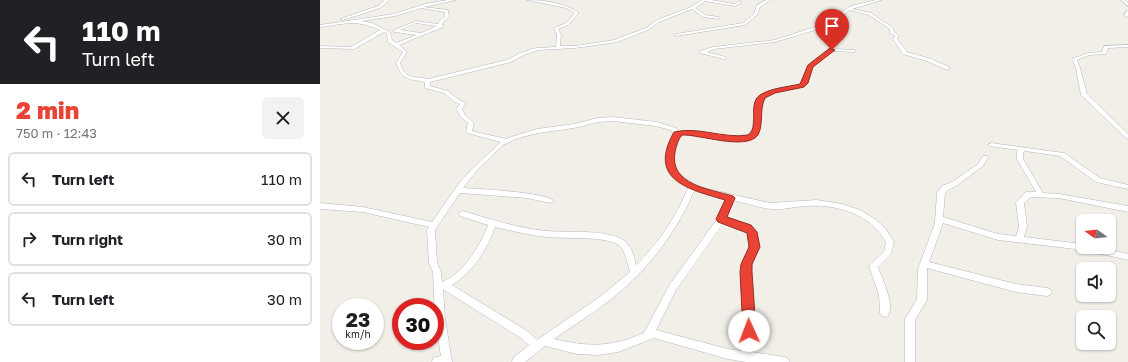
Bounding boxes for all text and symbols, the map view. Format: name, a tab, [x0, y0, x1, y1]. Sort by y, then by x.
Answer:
pin	[815, 9, 849, 50]
text: 110 m	[82, 14, 161, 47]
icon: arrive	[821, 15, 843, 37]
icon: left	[16, 16, 68, 68]
text: Turn left	[82, 48, 155, 70]
text: 2 min	[16, 95, 79, 124]
button: close	[262, 97, 304, 139]
text: 750 m · 12:43	[16, 125, 97, 141]
icon: left	[18, 168, 40, 190]
text: Turn left	[52, 170, 114, 188]
text: 110 m	[261, 170, 302, 188]
north arrow	[1076, 214, 1116, 254]
map controls	[1076, 214, 1116, 350]
icon: right	[18, 228, 40, 250]
text: Turn right	[52, 230, 123, 248]
text: 30 m	[267, 230, 302, 248]
button: sound	[1076, 262, 1116, 302]
icon: left	[18, 288, 40, 310]
text: Turn left	[52, 290, 114, 308]
text: 30 m	[267, 290, 302, 308]
speed limit sign: 30	[392, 298, 444, 350]
text: 23	[346, 307, 370, 331]
position arrow	[728, 310, 770, 352]
button: search	[1076, 310, 1116, 350]
text: km/h	[345, 328, 371, 340]

